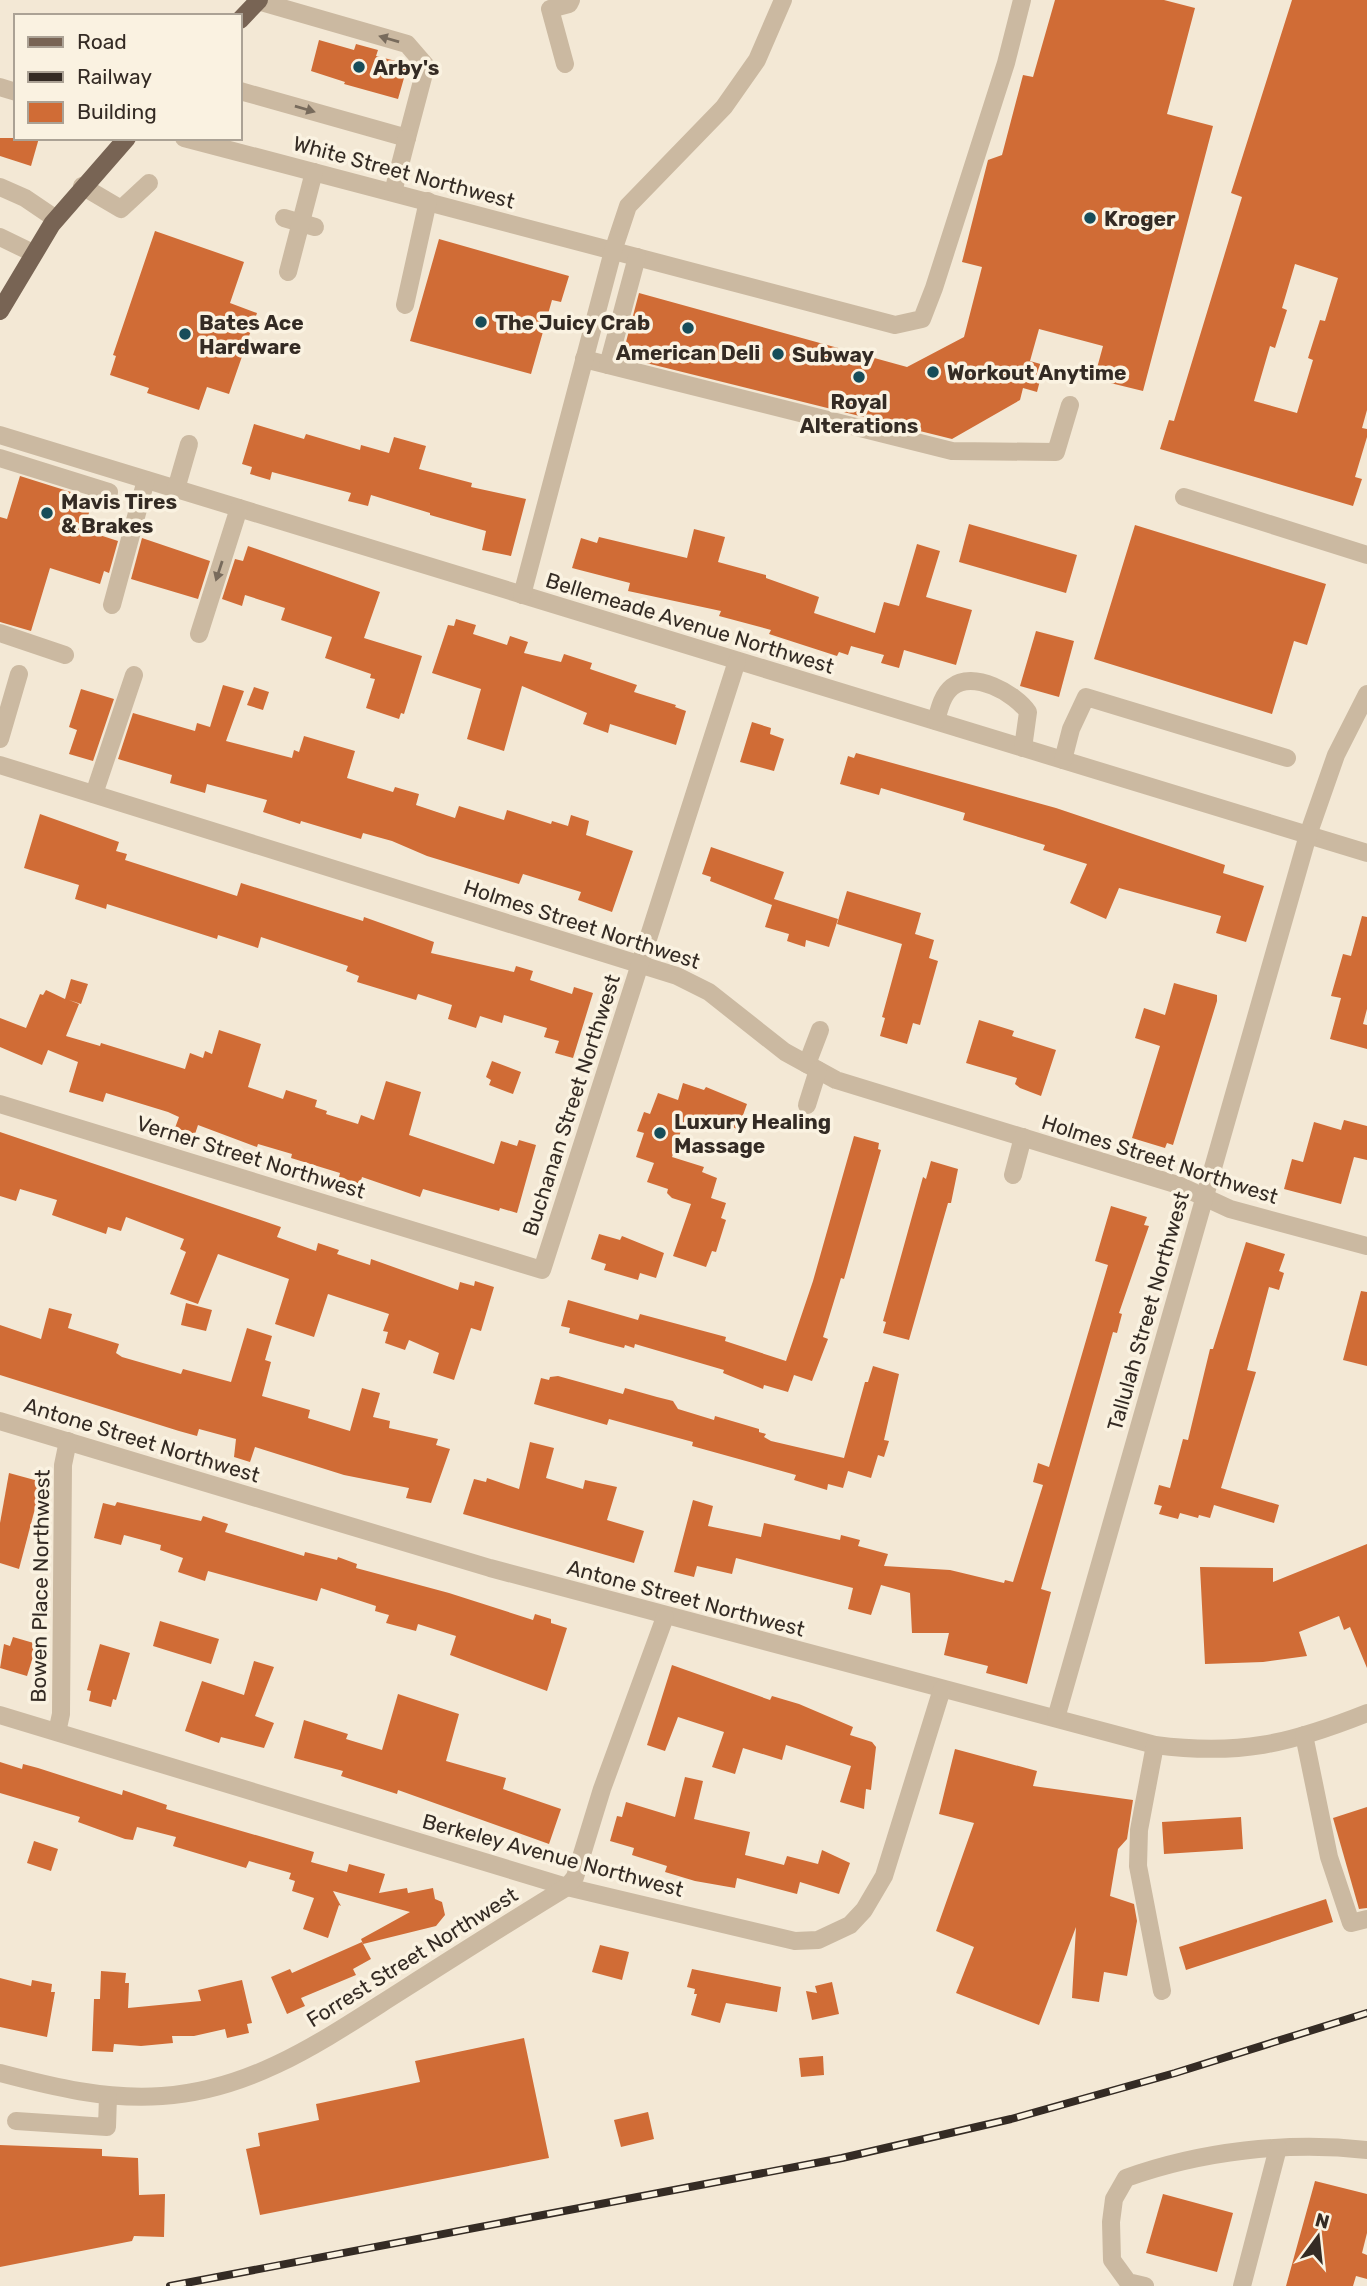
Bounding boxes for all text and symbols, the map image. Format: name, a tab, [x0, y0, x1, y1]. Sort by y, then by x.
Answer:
legend	[14, 14, 242, 140]
text: Road	[77, 29, 127, 54]
one-way arrow	[378, 33, 399, 43]
place label: Arby's	[373, 55, 439, 80]
marker: Arby's	[351, 59, 367, 75]
text: Railway	[77, 64, 152, 89]
text: Building	[77, 99, 157, 124]
one-way arrow	[295, 105, 316, 115]
street label: White Street Northwest	[290, 130, 518, 214]
place label: Kroger	[1104, 206, 1176, 231]
marker: Kroger	[1082, 210, 1098, 226]
place label: Bates Ace Hardware	[199, 310, 304, 359]
place label: The Juicy Crab	[495, 310, 650, 335]
marker: The Juicy Crab	[473, 314, 489, 330]
marker: American Deli	[680, 320, 696, 336]
marker: Bates Ace Hardware	[177, 326, 193, 342]
place label: American Deli	[616, 340, 760, 365]
place label: Subway	[792, 342, 875, 367]
marker: Subway	[770, 346, 786, 362]
place label: Workout Anytime	[947, 360, 1126, 385]
marker: Workout Anytime	[925, 364, 941, 380]
marker: Royal Alterations	[851, 369, 867, 385]
place label: Royal Alterations	[800, 389, 918, 438]
place label: Mavis Tires & Brakes	[61, 489, 177, 538]
marker: Mavis Tires & Brakes	[39, 505, 55, 521]
one-way arrow	[214, 561, 224, 582]
street label: Bellemeade Avenue Northwest	[543, 567, 837, 679]
street label: Holmes Street Northwest	[461, 874, 703, 974]
street label: Buchanan Street Northwest	[517, 971, 625, 1239]
place label: Luxury Healing Massage	[674, 1109, 831, 1158]
street label: Holmes Street Northwest	[1039, 1109, 1281, 1209]
street label: Verner Street Northwest	[133, 1110, 369, 1204]
marker: Luxury Healing Massage	[652, 1125, 668, 1141]
street label: Tallulah Street Northwest	[1102, 1188, 1194, 1434]
street label: Antone Street Northwest	[21, 1392, 263, 1488]
street label: Bowen Place Northwest	[25, 1469, 55, 1703]
street label: Antone Street Northwest	[564, 1554, 808, 1642]
street label: Berkeley Avenue Northwest	[420, 1808, 686, 1902]
street label: Forrest Street Northwest	[302, 1882, 522, 2032]
north arrow	[1283, 2202, 1353, 2272]
text: N	[1313, 2208, 1332, 2234]

